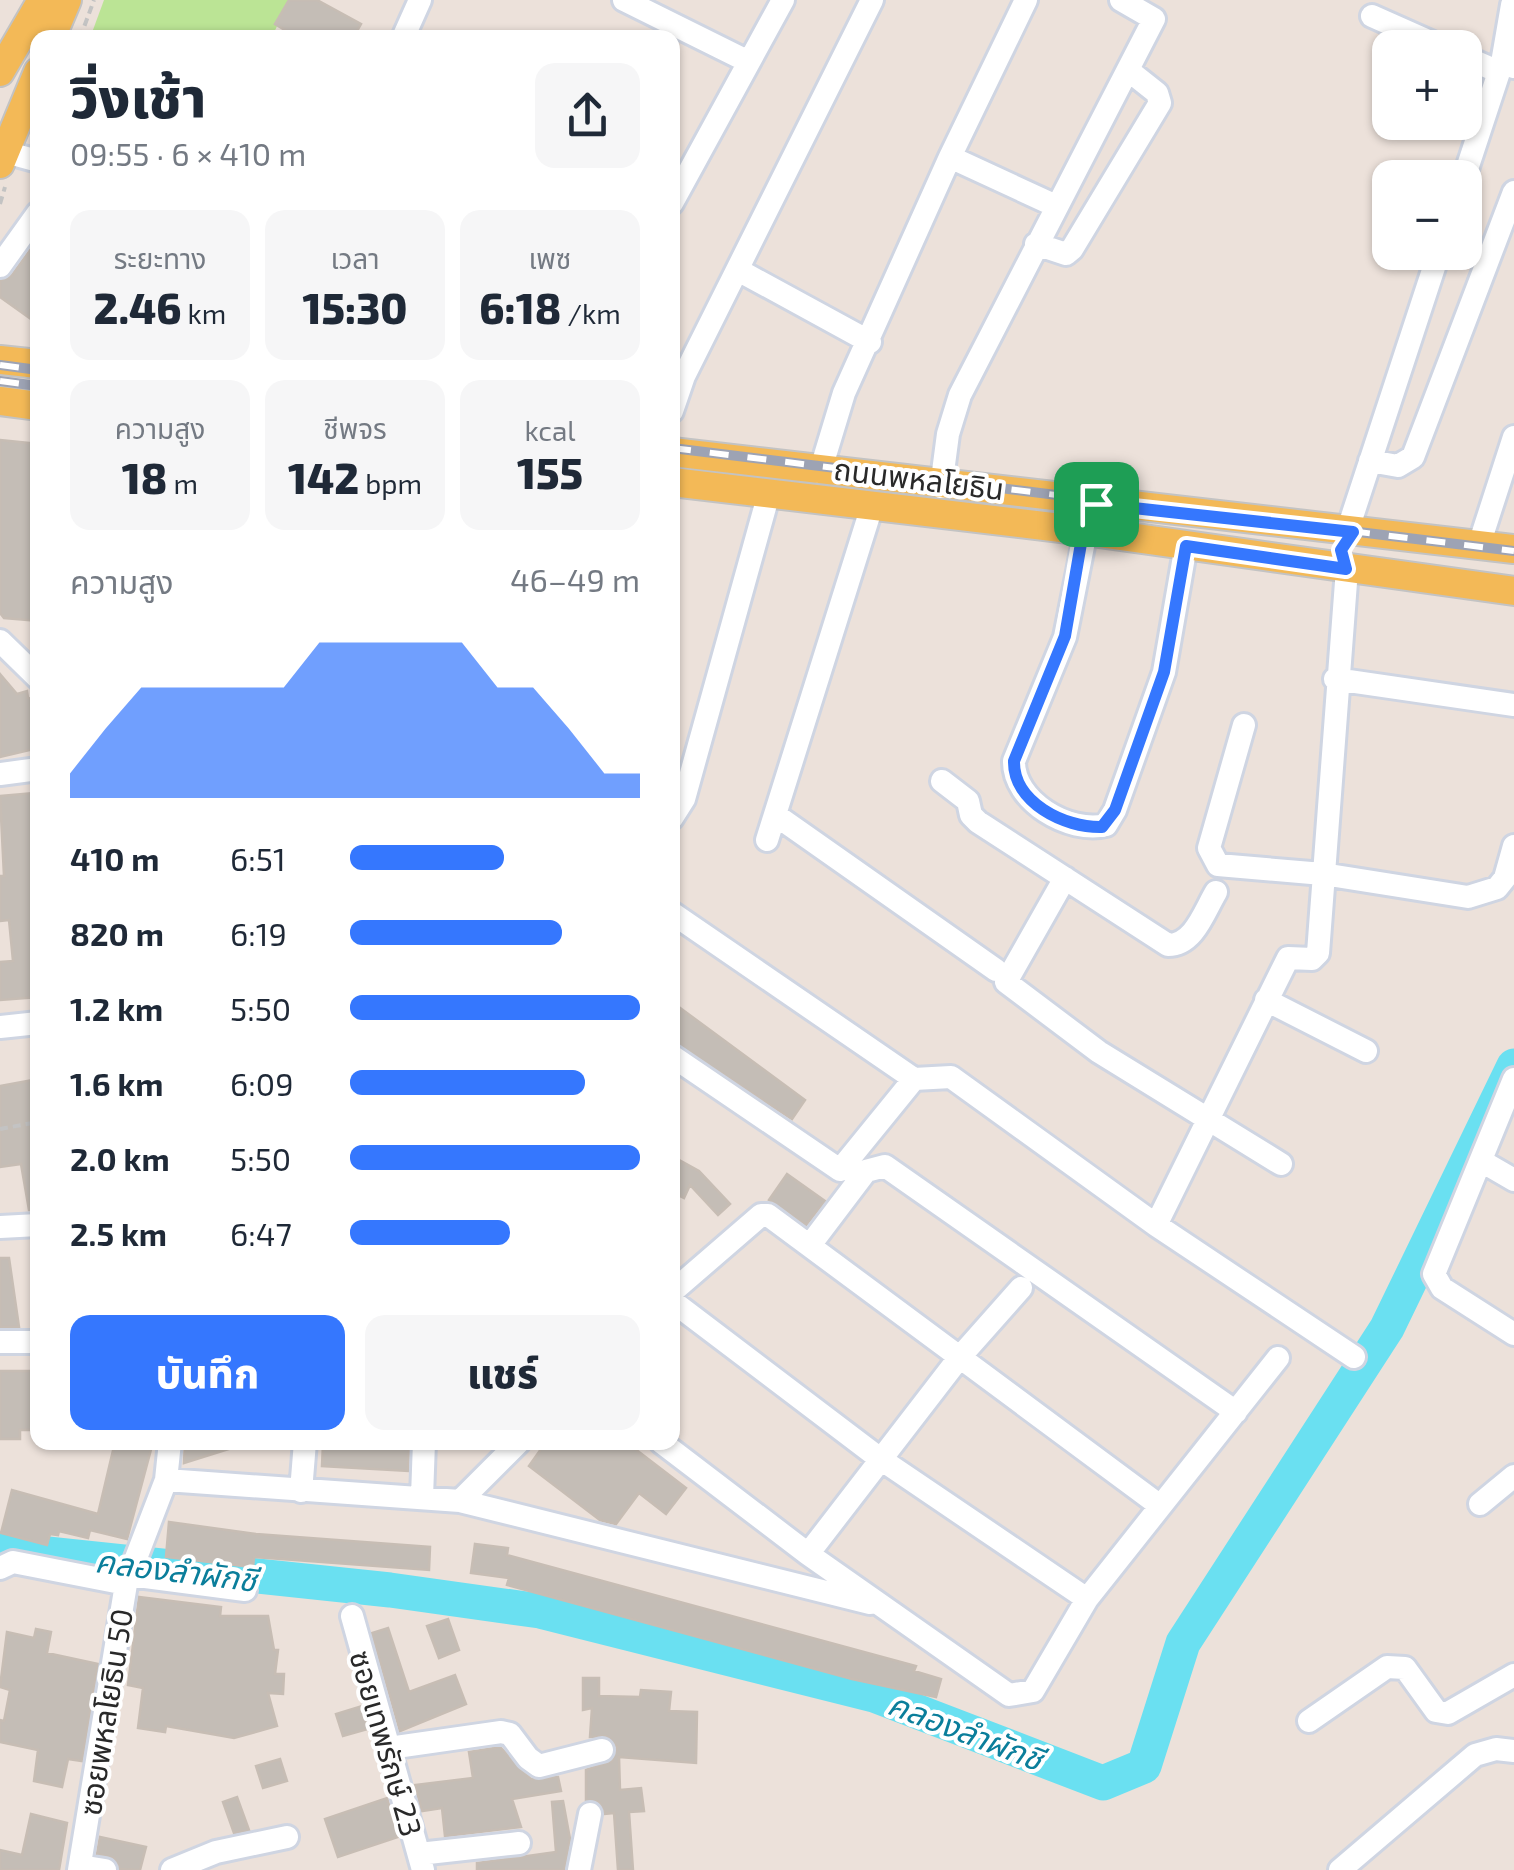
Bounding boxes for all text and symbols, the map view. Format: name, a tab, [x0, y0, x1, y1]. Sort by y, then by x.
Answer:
map controls	[1372, 30, 1482, 270]
button: +	[1372, 30, 1482, 140]
text: วิ่งเช้า	[70, 63, 206, 129]
button: share	[535, 63, 640, 168]
text: 09:55 · 6 × 410 m	[70, 134, 306, 172]
button: −	[1372, 160, 1482, 270]
text: ระยะทาง	[114, 241, 206, 275]
text: เวลา	[330, 241, 380, 275]
text: เพซ	[529, 241, 571, 275]
text: 2.46	[94, 282, 181, 332]
text: 15:30	[303, 282, 407, 332]
text: 6:18	[479, 282, 561, 332]
text: km	[181, 296, 226, 330]
text: /km	[561, 296, 621, 330]
text: ความสูง	[115, 411, 205, 445]
text: ชีพจร	[323, 411, 387, 445]
text: kcal	[524, 413, 576, 447]
text: 155	[517, 447, 583, 497]
street label: ถนนพหลโยธิน	[832, 450, 1006, 506]
text: 18	[122, 452, 167, 502]
text: 142	[288, 452, 359, 502]
pin	[1054, 462, 1139, 547]
text: m	[167, 466, 198, 500]
text: bpm	[359, 466, 422, 500]
icon: arrive	[1069, 477, 1124, 532]
text: 46–49 m	[510, 560, 640, 598]
text: ความสูง	[70, 562, 174, 600]
text: 410 m	[70, 839, 160, 877]
text: 6:51	[230, 839, 286, 877]
text: 820 m	[70, 914, 164, 952]
text: 6:19	[230, 914, 287, 952]
text: 1.2 km	[70, 989, 163, 1027]
text: 5:50	[230, 989, 291, 1027]
text: 1.6 km	[70, 1064, 164, 1102]
text: 6:09	[230, 1064, 293, 1102]
text: 2.0 km	[70, 1139, 170, 1177]
text: 5:50	[230, 1139, 291, 1177]
text: 2.5 km	[70, 1214, 167, 1252]
text: 6:47	[230, 1214, 292, 1252]
button: บันทึก	[70, 1315, 345, 1430]
button: แชร์	[365, 1315, 640, 1430]
water label: คลองลำผักชี	[93, 1540, 263, 1598]
street label: ซอยพหลโยธิน 50	[71, 1606, 139, 1818]
street label: ซอยเทพรักษ์ 23	[343, 1646, 431, 1840]
water label: คลองลำผักชี	[883, 1683, 1053, 1778]

